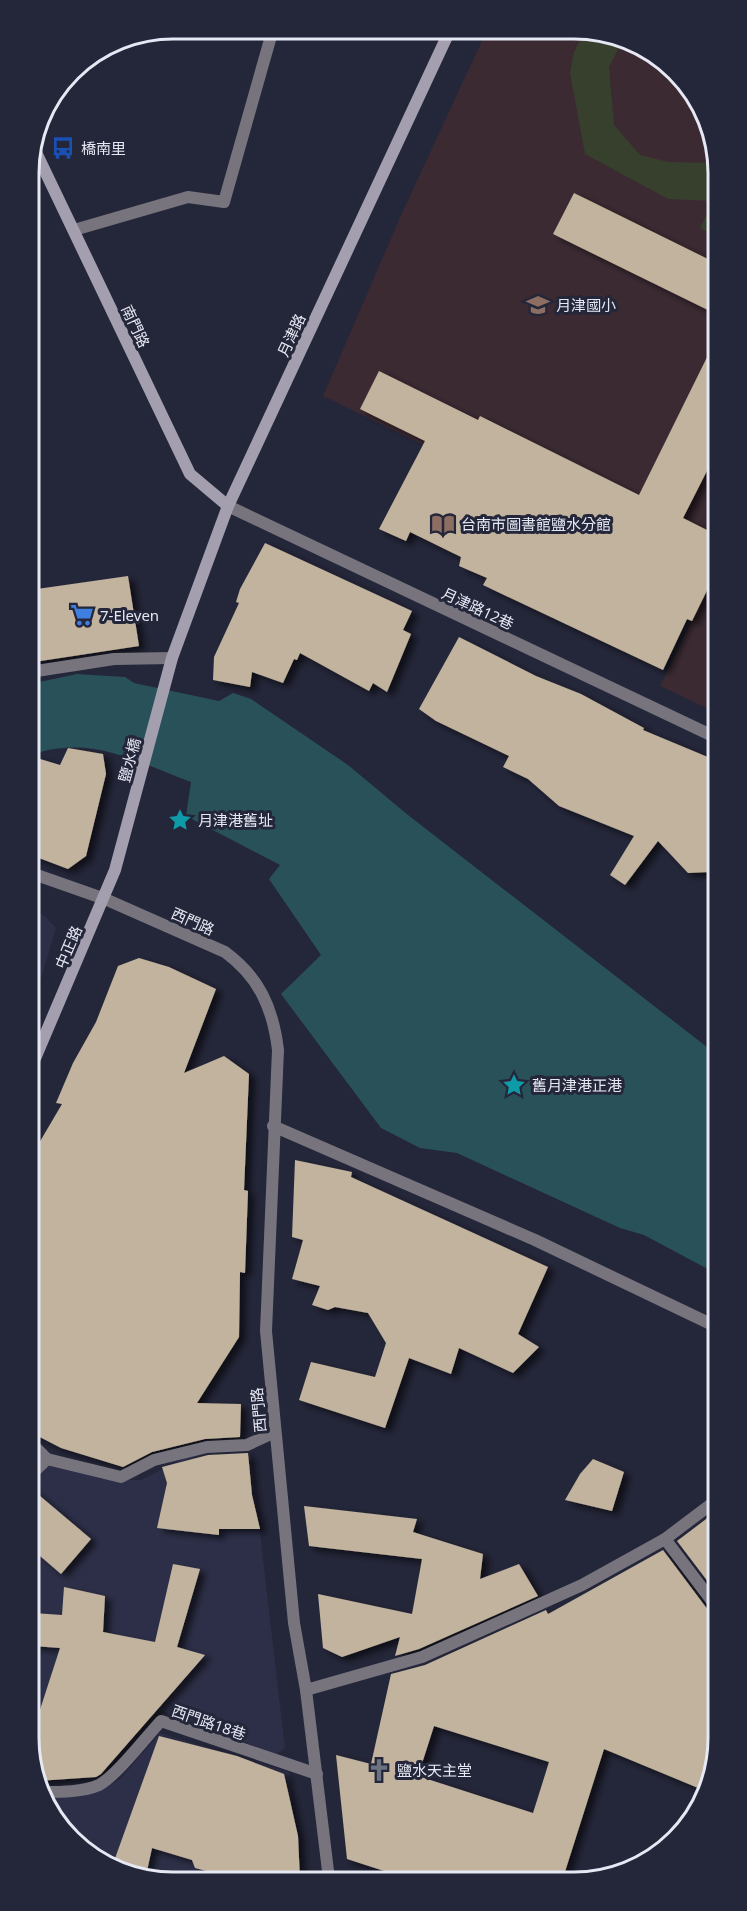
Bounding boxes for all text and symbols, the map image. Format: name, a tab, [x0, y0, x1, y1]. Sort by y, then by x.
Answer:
bus stop icon: 橋南里	[50, 135, 76, 161]
place label: 橋南里	[81, 138, 126, 158]
school or university icon: 月津國小	[525, 292, 551, 318]
place label: 月津國小	[556, 295, 616, 315]
street label: 南門路	[117, 301, 155, 351]
street label: 月津路	[272, 310, 310, 360]
library icon: 台南市圖書館鹽水分館	[430, 511, 456, 537]
place label: 台南市圖書館鹽水分館	[461, 514, 611, 534]
street label: 月津路12巷	[439, 583, 517, 633]
supermarket icon: 7-Eleven	[69, 602, 95, 628]
place label: 7-Eleven	[100, 605, 159, 625]
street label: 鹽水橋	[114, 736, 144, 784]
place icon: 月津港舊址	[167, 807, 193, 833]
place label: 月津港舊址	[198, 810, 273, 830]
street label: 西門路	[168, 903, 218, 939]
street label: 中正路	[50, 922, 86, 972]
place icon: 舊月津港正港	[501, 1072, 527, 1098]
place label: 舊月津港正港	[532, 1075, 622, 1095]
street label: 西門路	[246, 1387, 270, 1433]
street label: 西門路18巷	[169, 1700, 249, 1744]
church icon: 鹽水天主堂	[366, 1757, 392, 1783]
place label: 鹽水天主堂	[397, 1760, 472, 1780]

